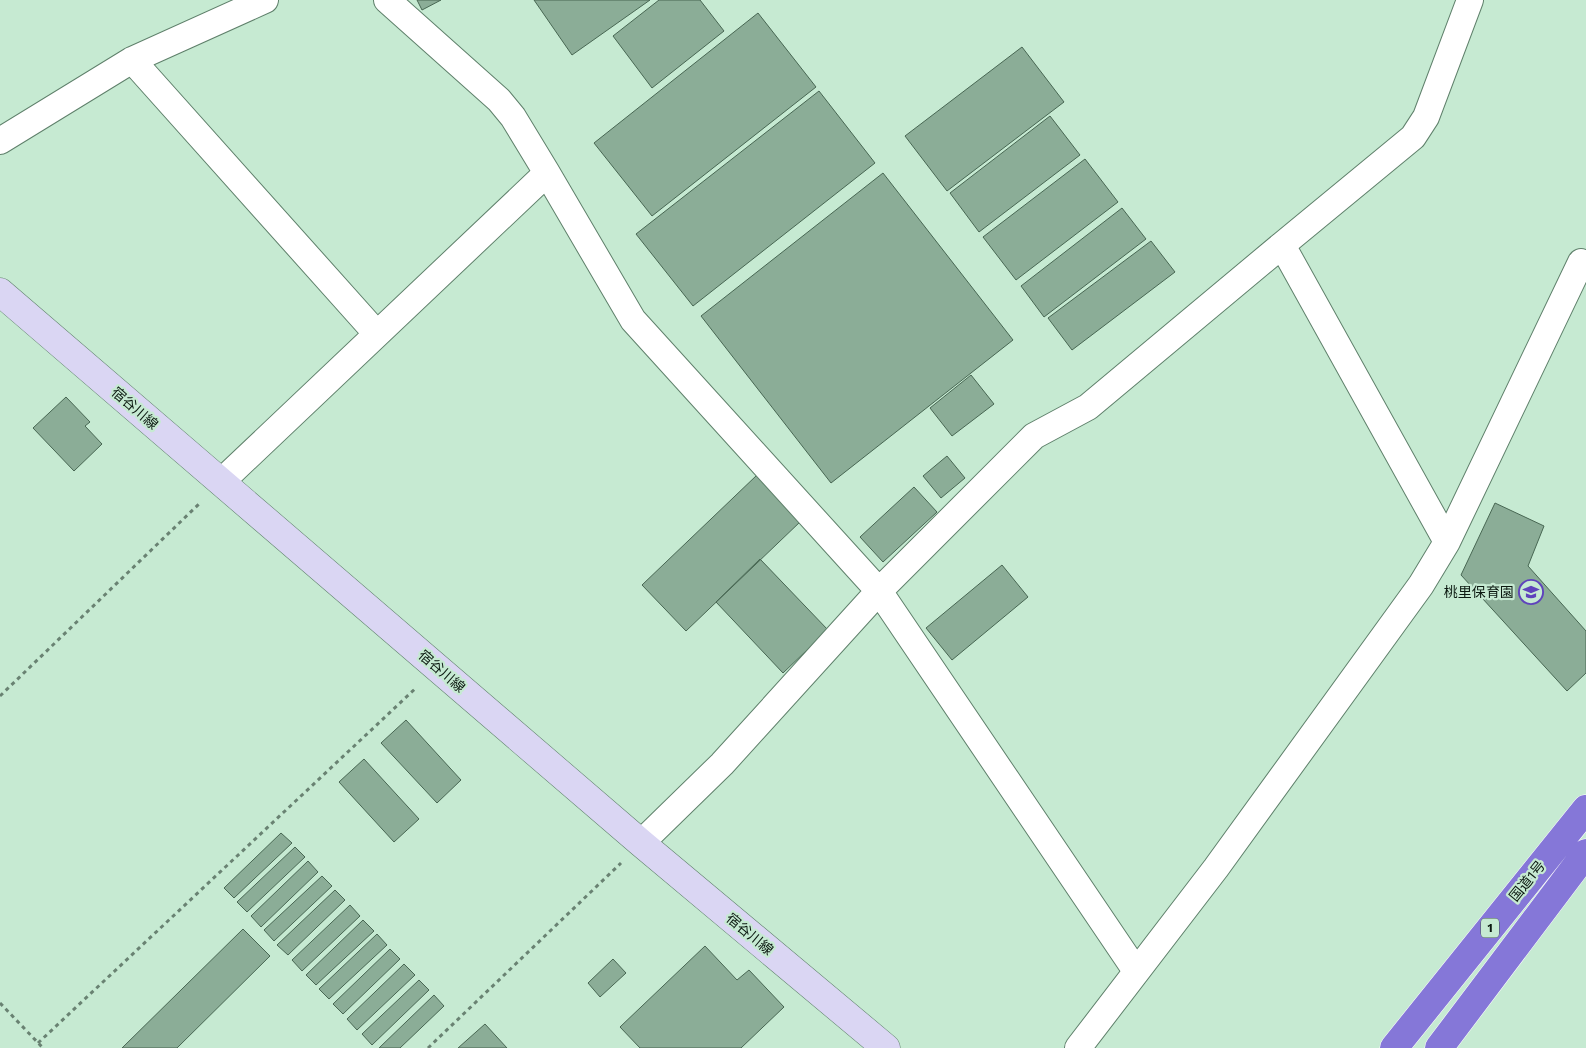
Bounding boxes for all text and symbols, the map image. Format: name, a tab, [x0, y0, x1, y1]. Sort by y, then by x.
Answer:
street label: 宿谷川線	[109, 384, 161, 432]
school or university icon: 桃里保育園	[1518, 579, 1544, 605]
place label: 桃里保育園	[1444, 584, 1514, 600]
street label: 宿谷川線	[416, 647, 468, 695]
street label: 国道1号	[1506, 858, 1548, 904]
street label: 宿谷川線	[723, 910, 777, 958]
road number: 1	[1481, 918, 1499, 938]

